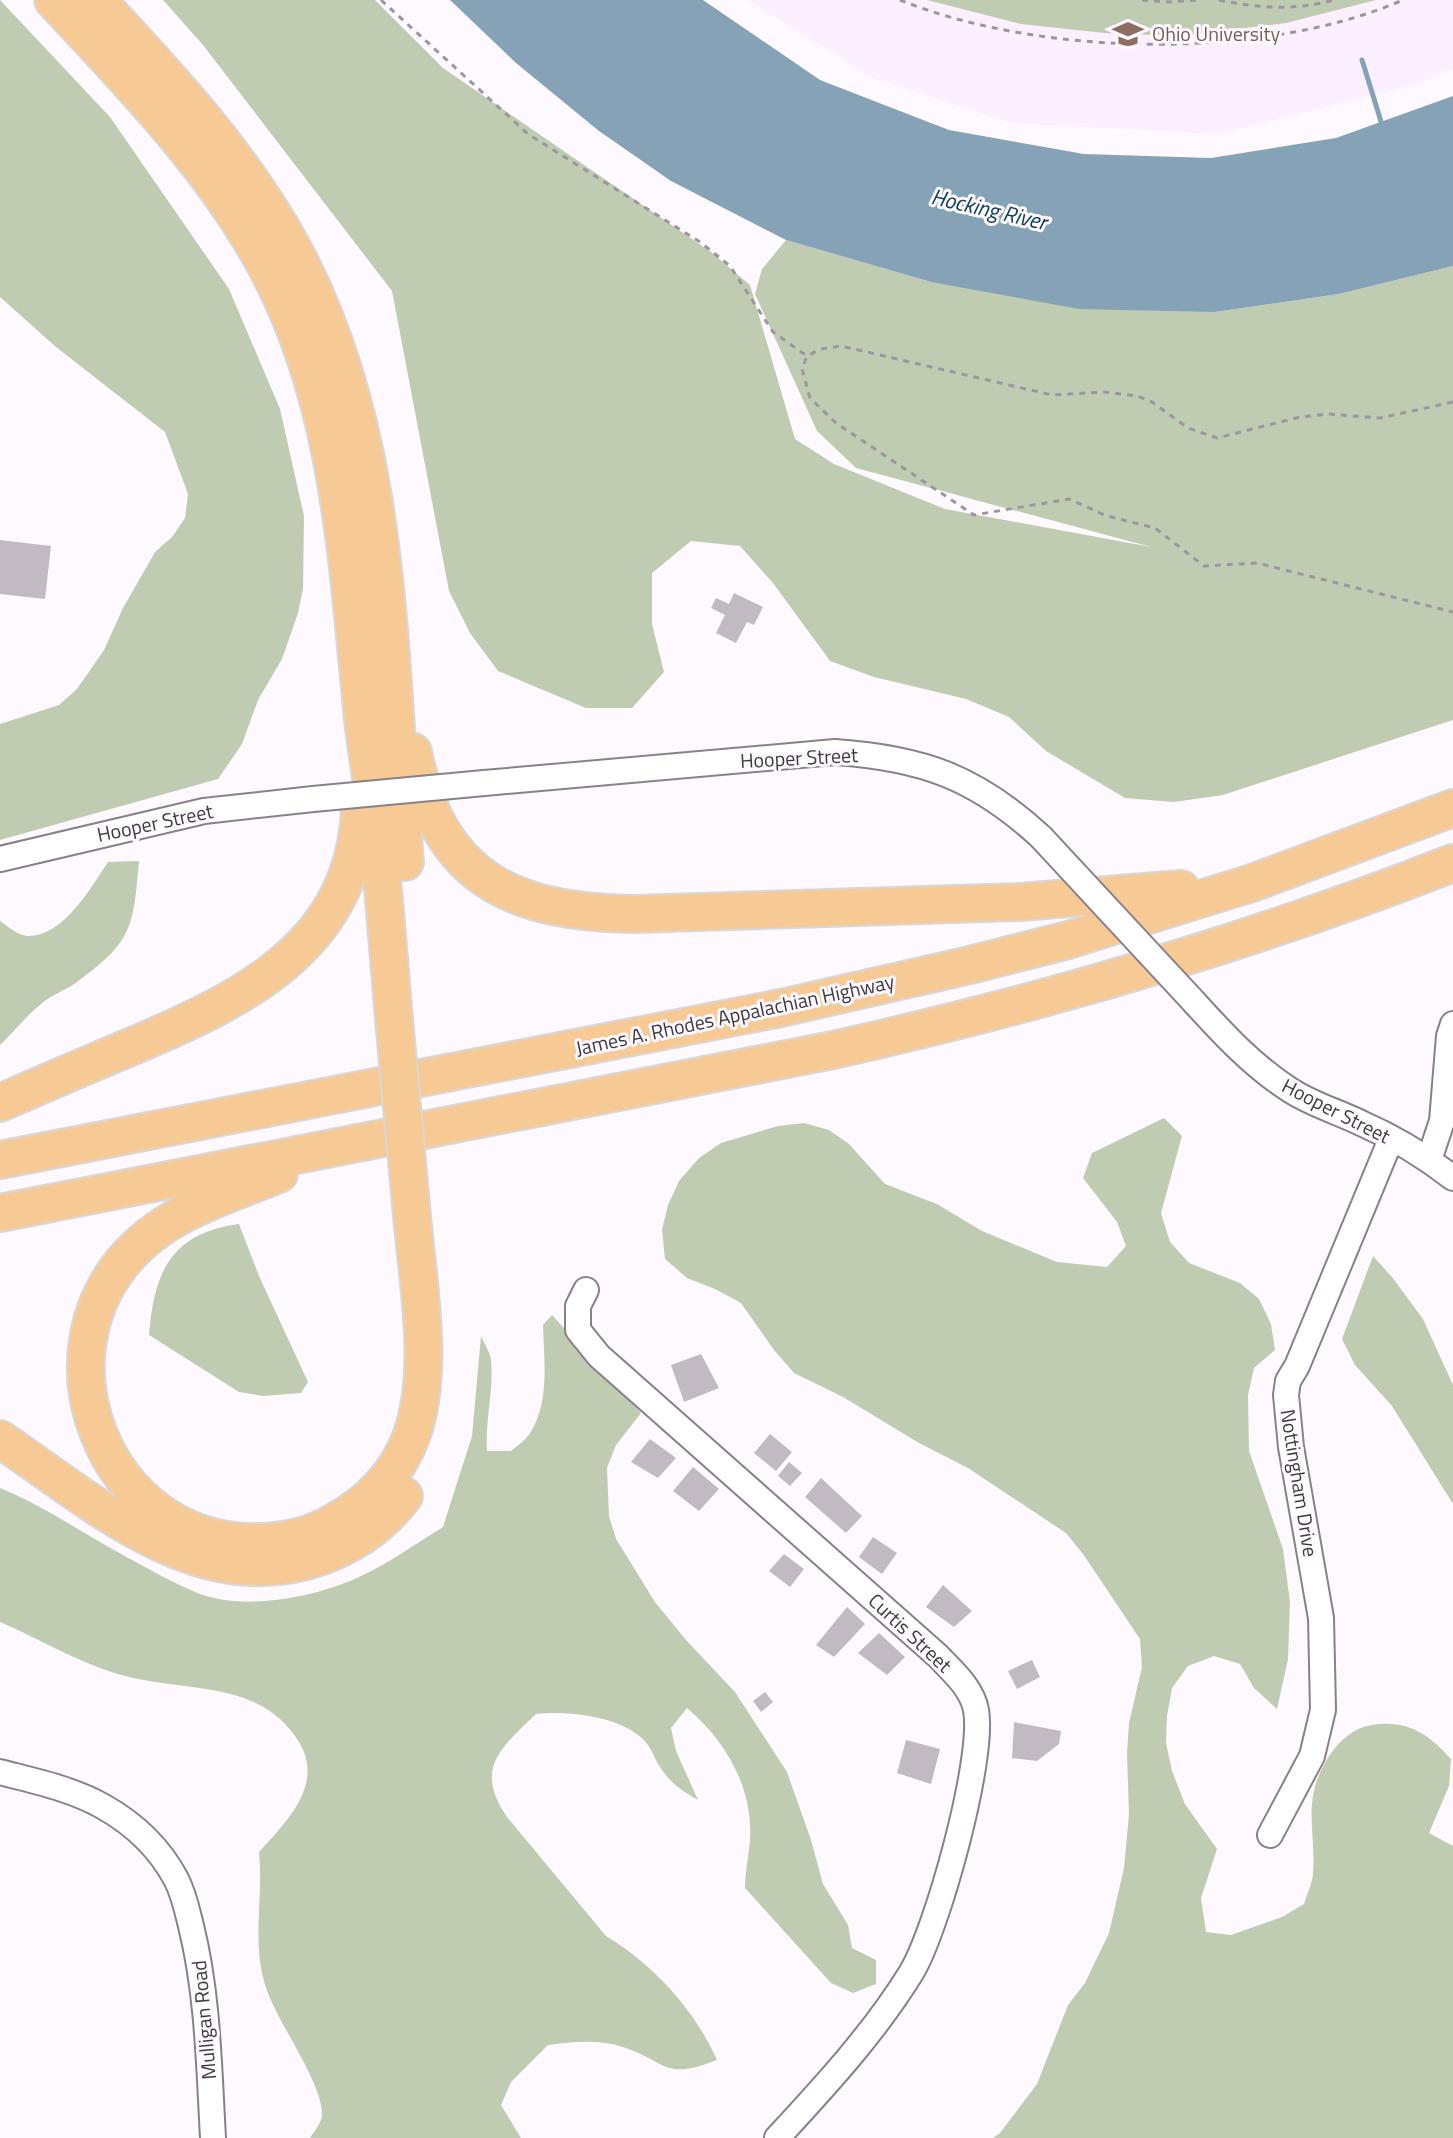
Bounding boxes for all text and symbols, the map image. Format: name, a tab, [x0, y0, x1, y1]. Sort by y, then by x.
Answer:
school or university icon: Ohio University	[1111, 17, 1145, 51]
place label: Ohio University	[1152, 18, 1280, 49]
water label: Hocking River	[928, 179, 1053, 239]
street label: Hooper Street	[739, 739, 859, 776]
street label: Hooper Street	[94, 795, 216, 850]
street label: James A. Rhodes Appalachian Highway	[573, 965, 897, 1063]
street label: Hooper Street	[1277, 1070, 1396, 1151]
street label: Nottingham Drive	[1273, 1407, 1326, 1559]
street label: Curtis Street	[861, 1586, 959, 1680]
street label: Mulligan Road	[183, 1959, 224, 2081]

